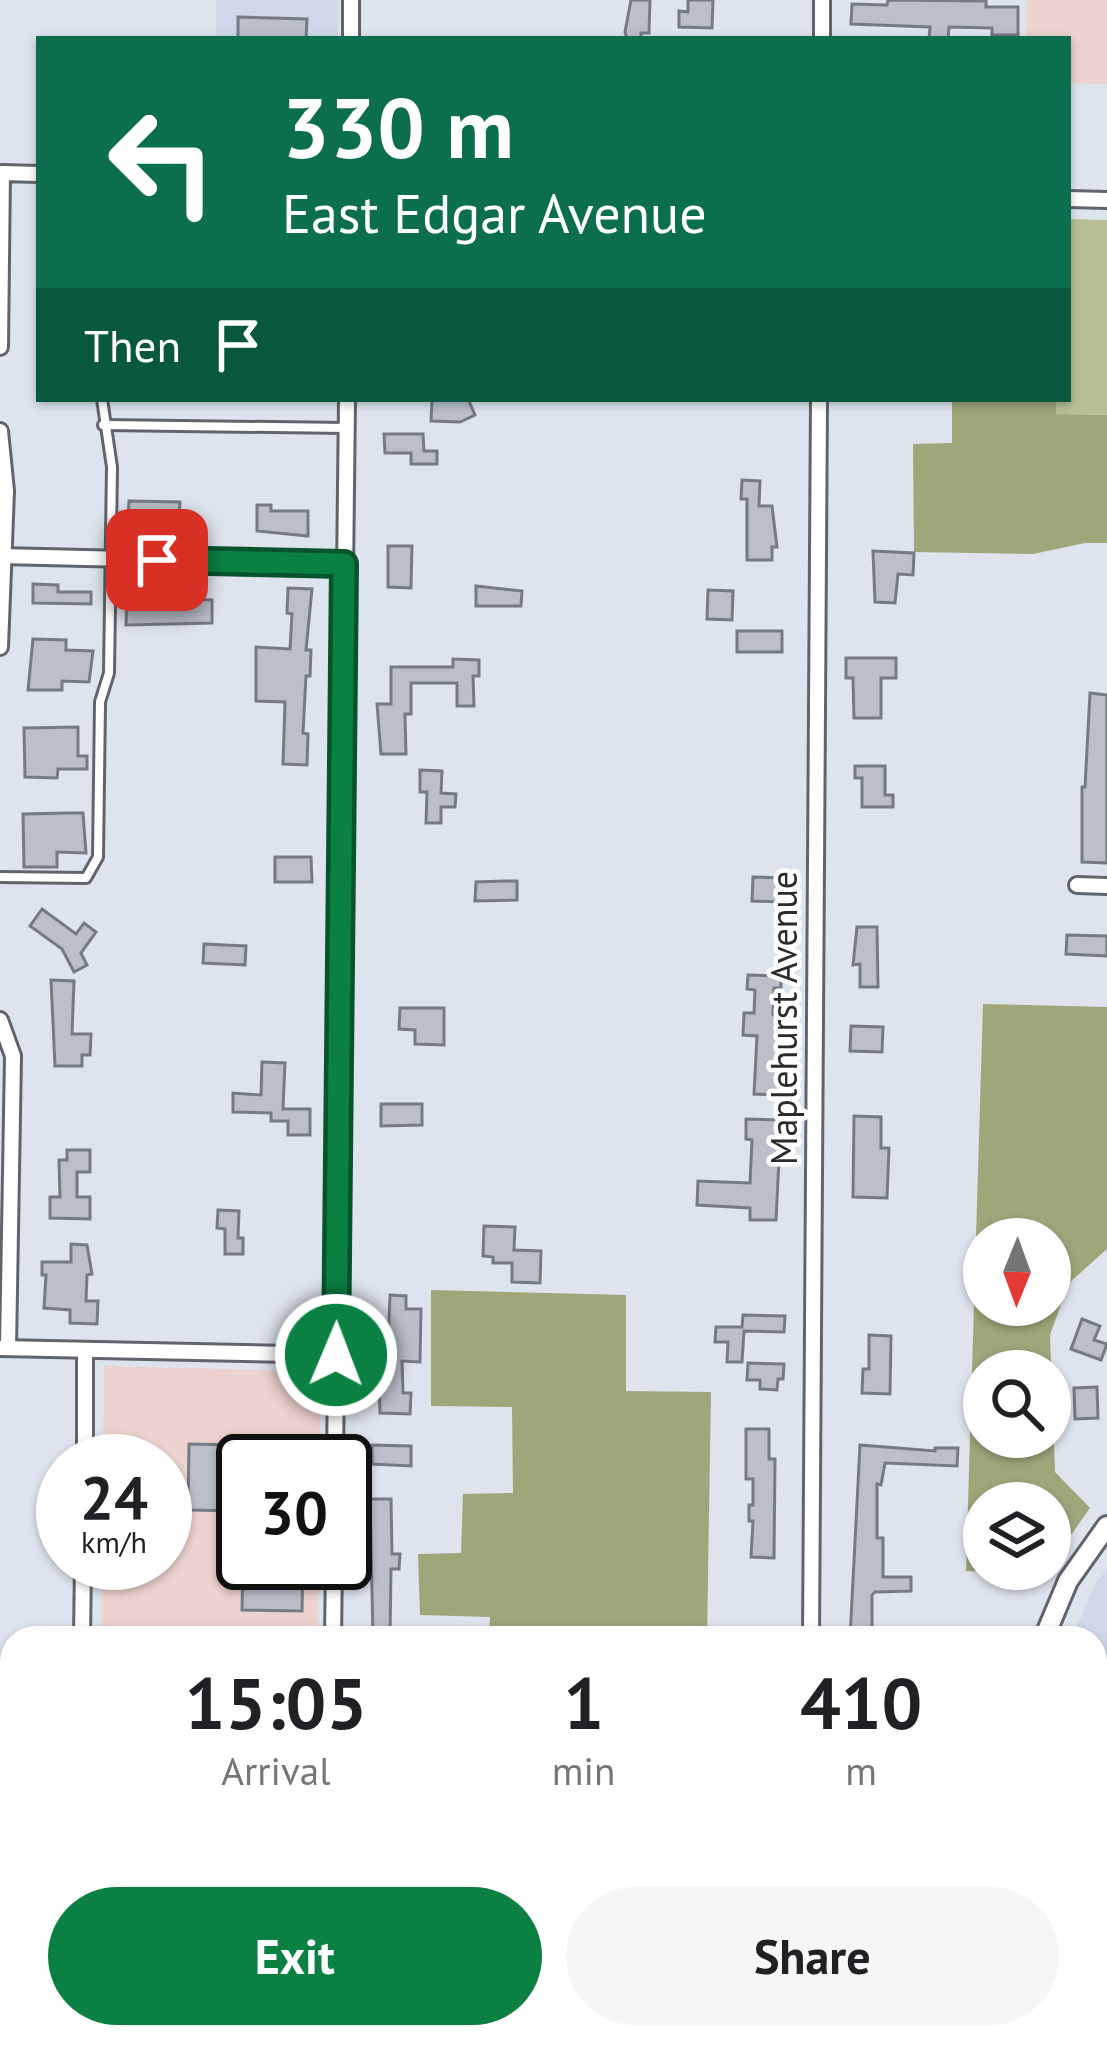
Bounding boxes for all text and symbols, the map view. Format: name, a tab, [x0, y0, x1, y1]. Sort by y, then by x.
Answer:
text: 330 m	[282, 72, 514, 181]
icon: left	[84, 84, 240, 240]
text: East Edgar Avenue	[282, 178, 707, 248]
icon: arrive	[205, 312, 271, 378]
text: Then	[84, 316, 181, 374]
pin	[106, 509, 208, 611]
icon: arrive	[124, 527, 190, 593]
street label: Maplehurst Avenue	[760, 871, 807, 1165]
north arrow	[963, 1218, 1071, 1326]
map controls	[963, 1218, 1071, 1590]
position arrow	[273, 1292, 399, 1418]
button: search	[963, 1350, 1071, 1458]
speed limit sign: 30	[216, 1434, 372, 1590]
text: 24	[80, 1458, 148, 1536]
button: layers	[963, 1482, 1071, 1590]
text: km/h	[81, 1522, 147, 1561]
text: 15:05	[185, 1656, 367, 1749]
text: 1	[563, 1656, 604, 1749]
text: 410	[800, 1656, 922, 1749]
text: Arrival	[221, 1745, 331, 1796]
text: min	[552, 1745, 615, 1796]
text: m	[845, 1745, 877, 1796]
button: Exit	[48, 1887, 542, 2025]
button: Share	[566, 1887, 1059, 2025]

